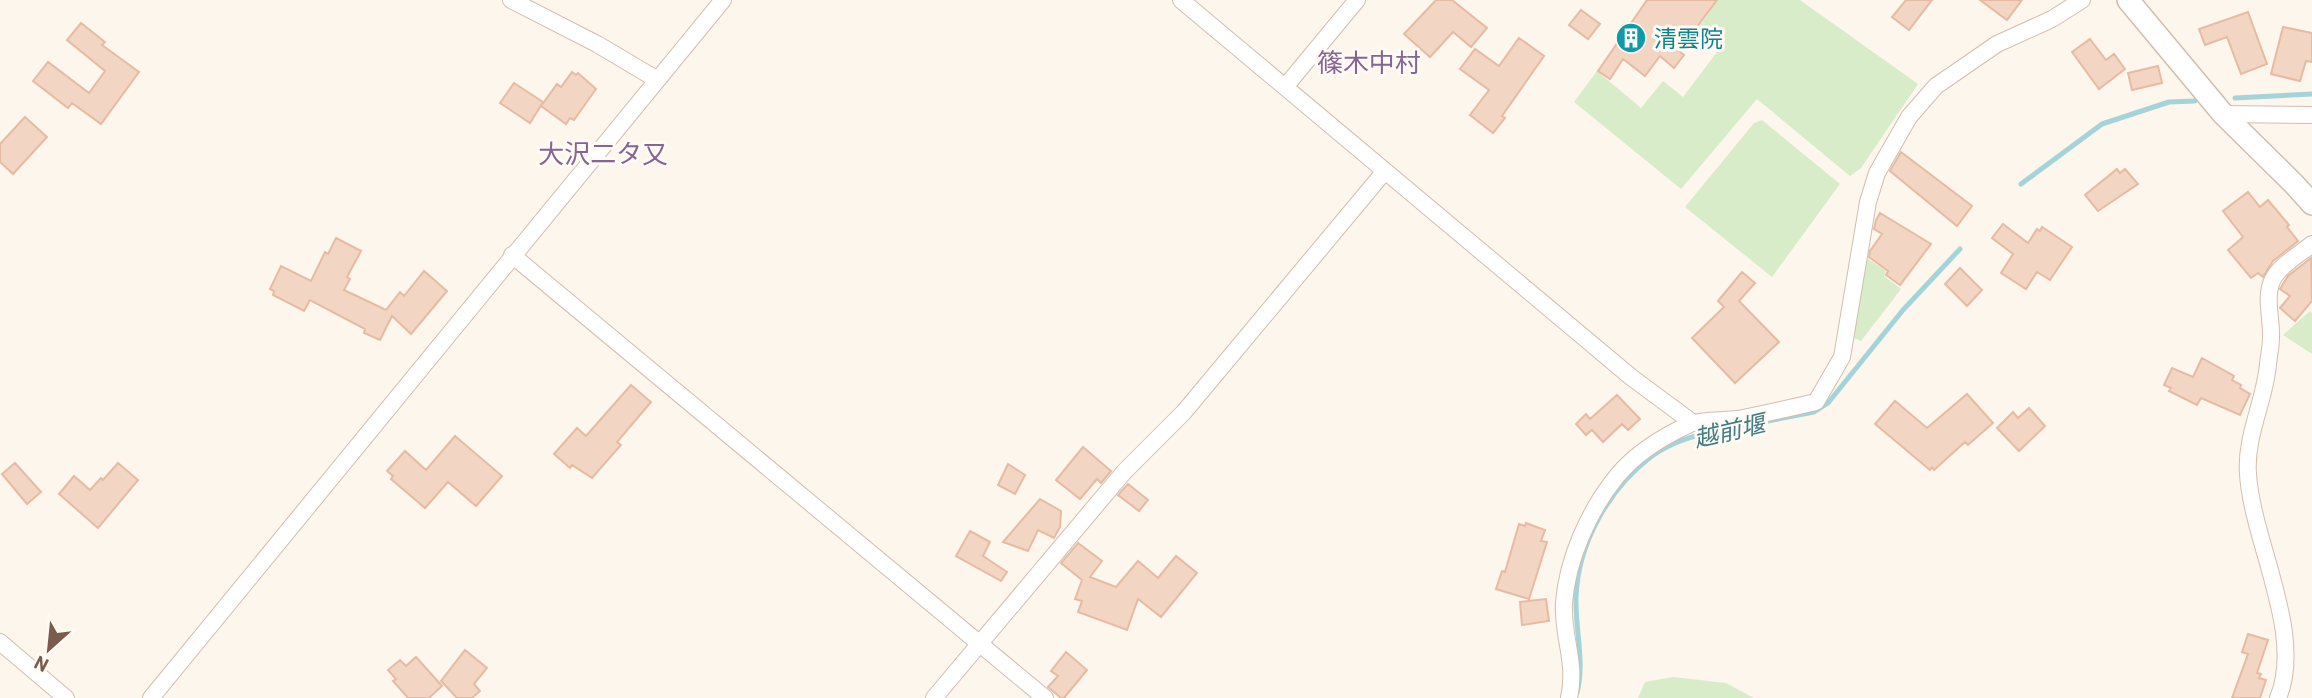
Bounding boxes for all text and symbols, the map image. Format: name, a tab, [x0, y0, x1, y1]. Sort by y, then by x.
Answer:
building icon: 清雲院	[1614, 21, 1648, 55]
place label: 清雲院	[1654, 24, 1723, 52]
district label: 篠木中村	[1317, 46, 1421, 77]
district label: 大沢二タ又	[538, 137, 668, 168]
water label: 越前堰	[1691, 407, 1771, 452]
north arrow	[14, 614, 84, 684]
text: N	[30, 651, 52, 678]

